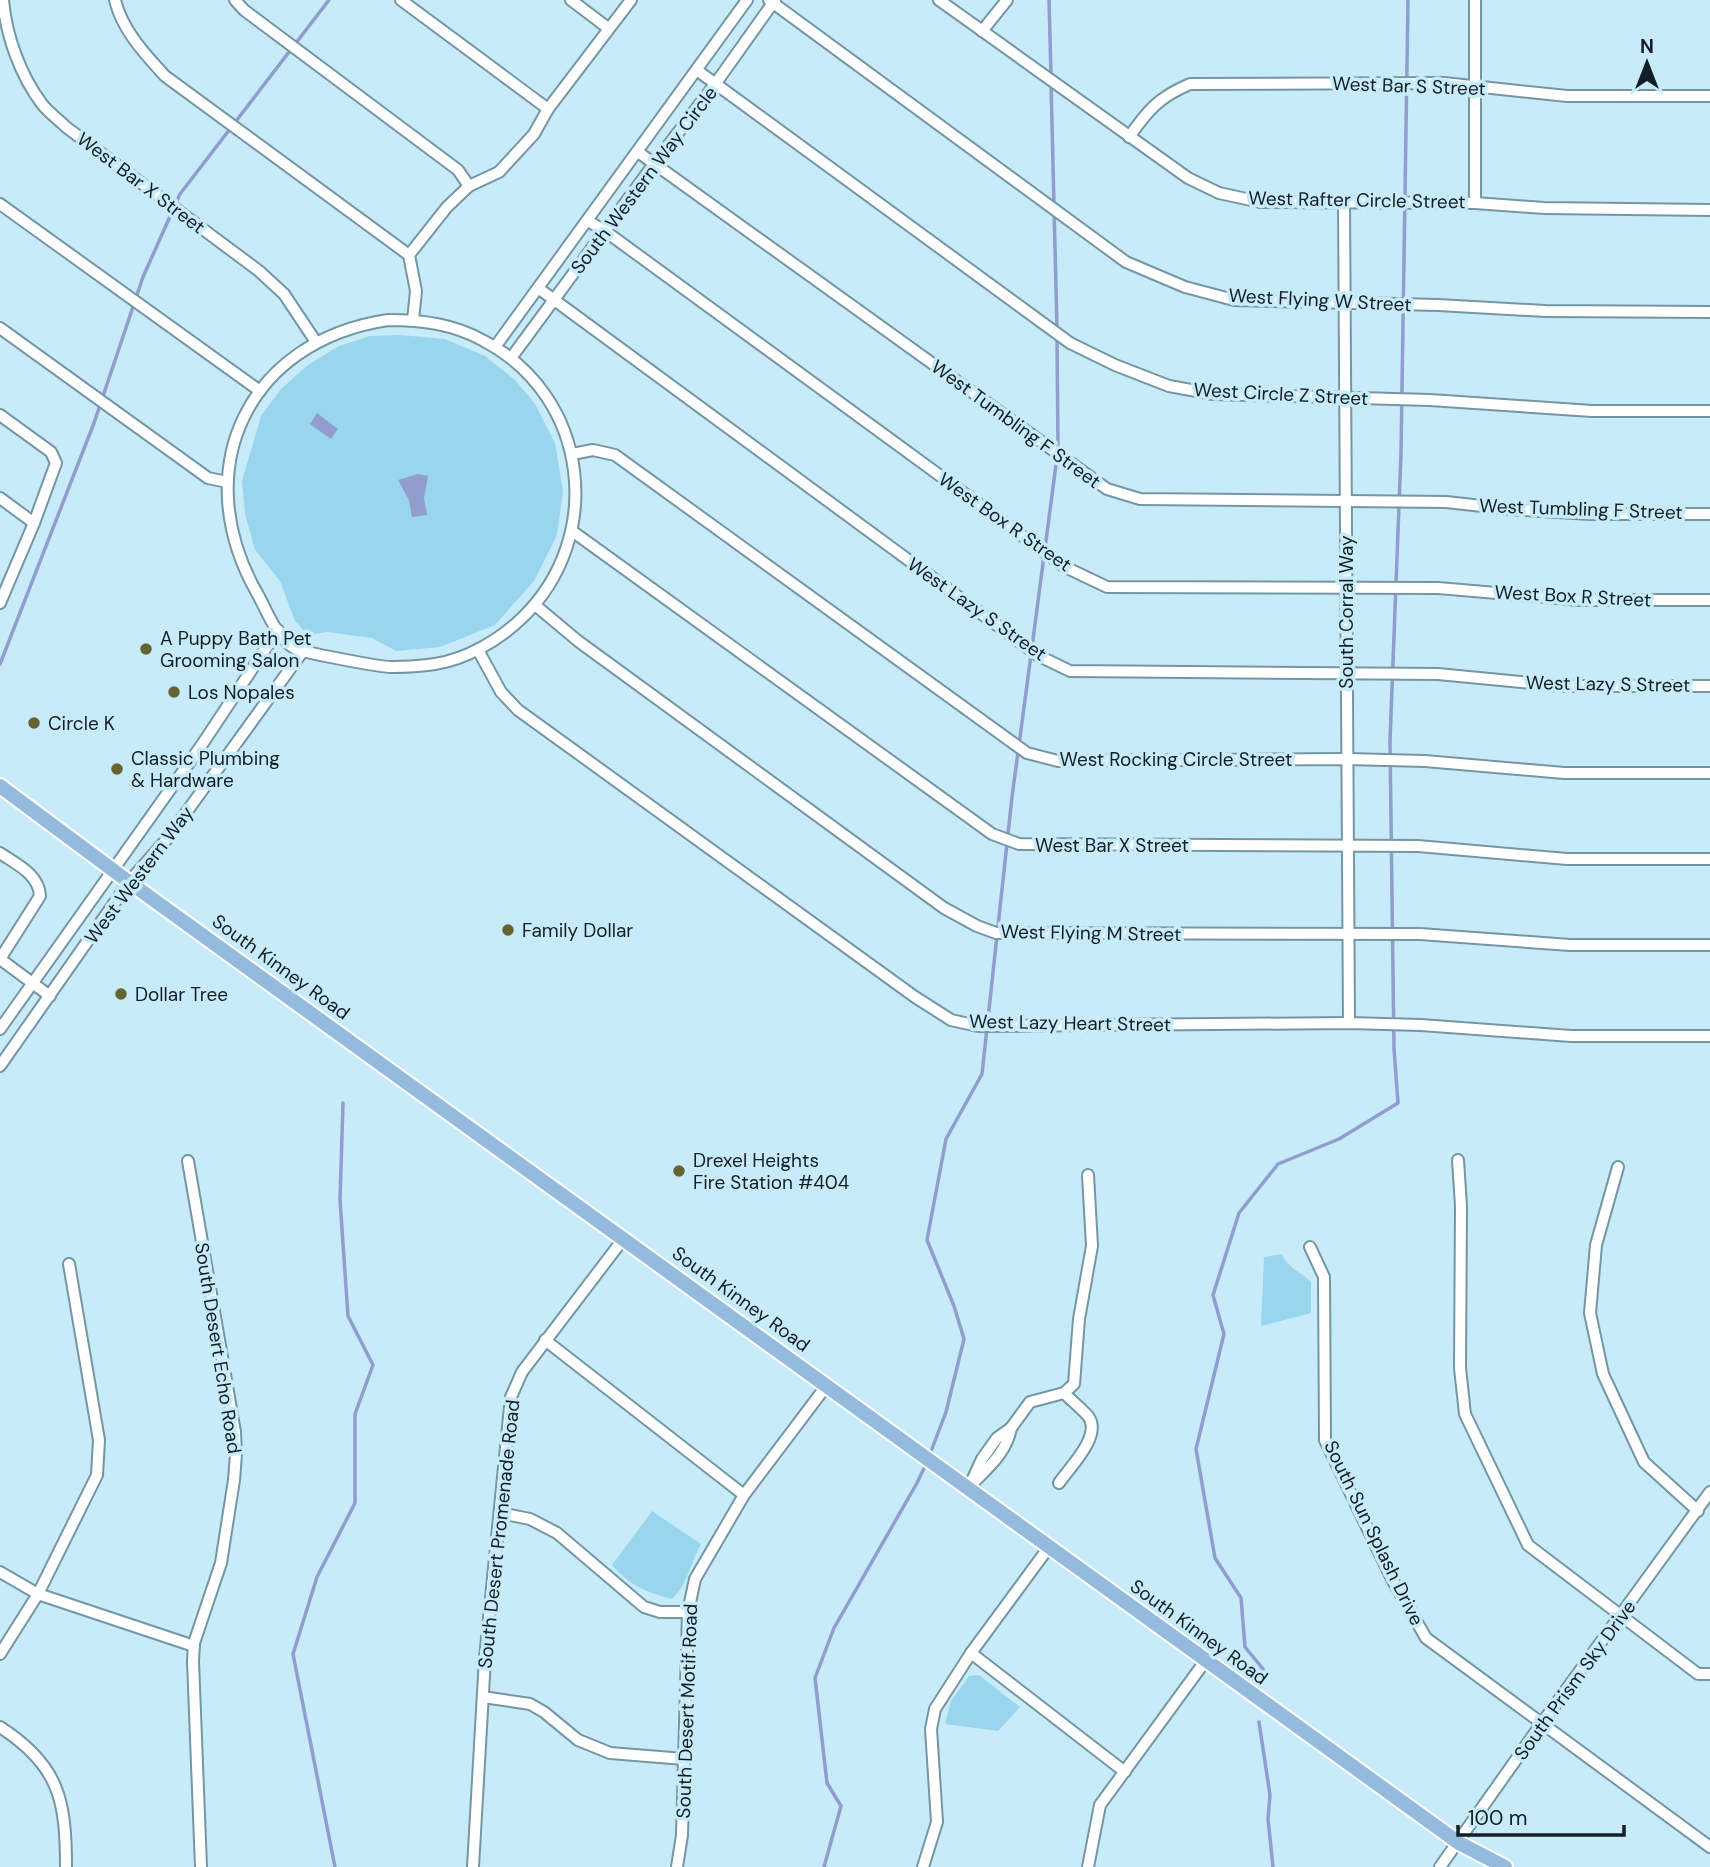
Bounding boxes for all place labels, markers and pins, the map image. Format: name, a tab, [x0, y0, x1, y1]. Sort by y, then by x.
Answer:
place label: A Puppy Bath Pet Grooming Salon	[160, 626, 312, 673]
marker: A Puppy Bath Pet Grooming Salon	[138, 641, 154, 657]
place label: Los Nopales	[188, 680, 295, 705]
marker: Los Nopales	[166, 684, 182, 700]
place label: Circle K	[48, 711, 115, 736]
marker: Circle K	[26, 715, 42, 731]
place label: Classic Plumbing & Hardware	[131, 746, 280, 793]
marker: Classic Plumbing & Hardware	[109, 761, 125, 777]
place label: Family Dollar	[522, 918, 633, 943]
marker: Family Dollar	[500, 922, 516, 938]
place label: Dollar Tree	[135, 982, 228, 1007]
marker: Dollar Tree	[113, 986, 129, 1002]
place label: Drexel Heights Fire Station #404	[693, 1148, 849, 1195]
marker: Drexel Heights Fire Station #404	[671, 1163, 687, 1179]

